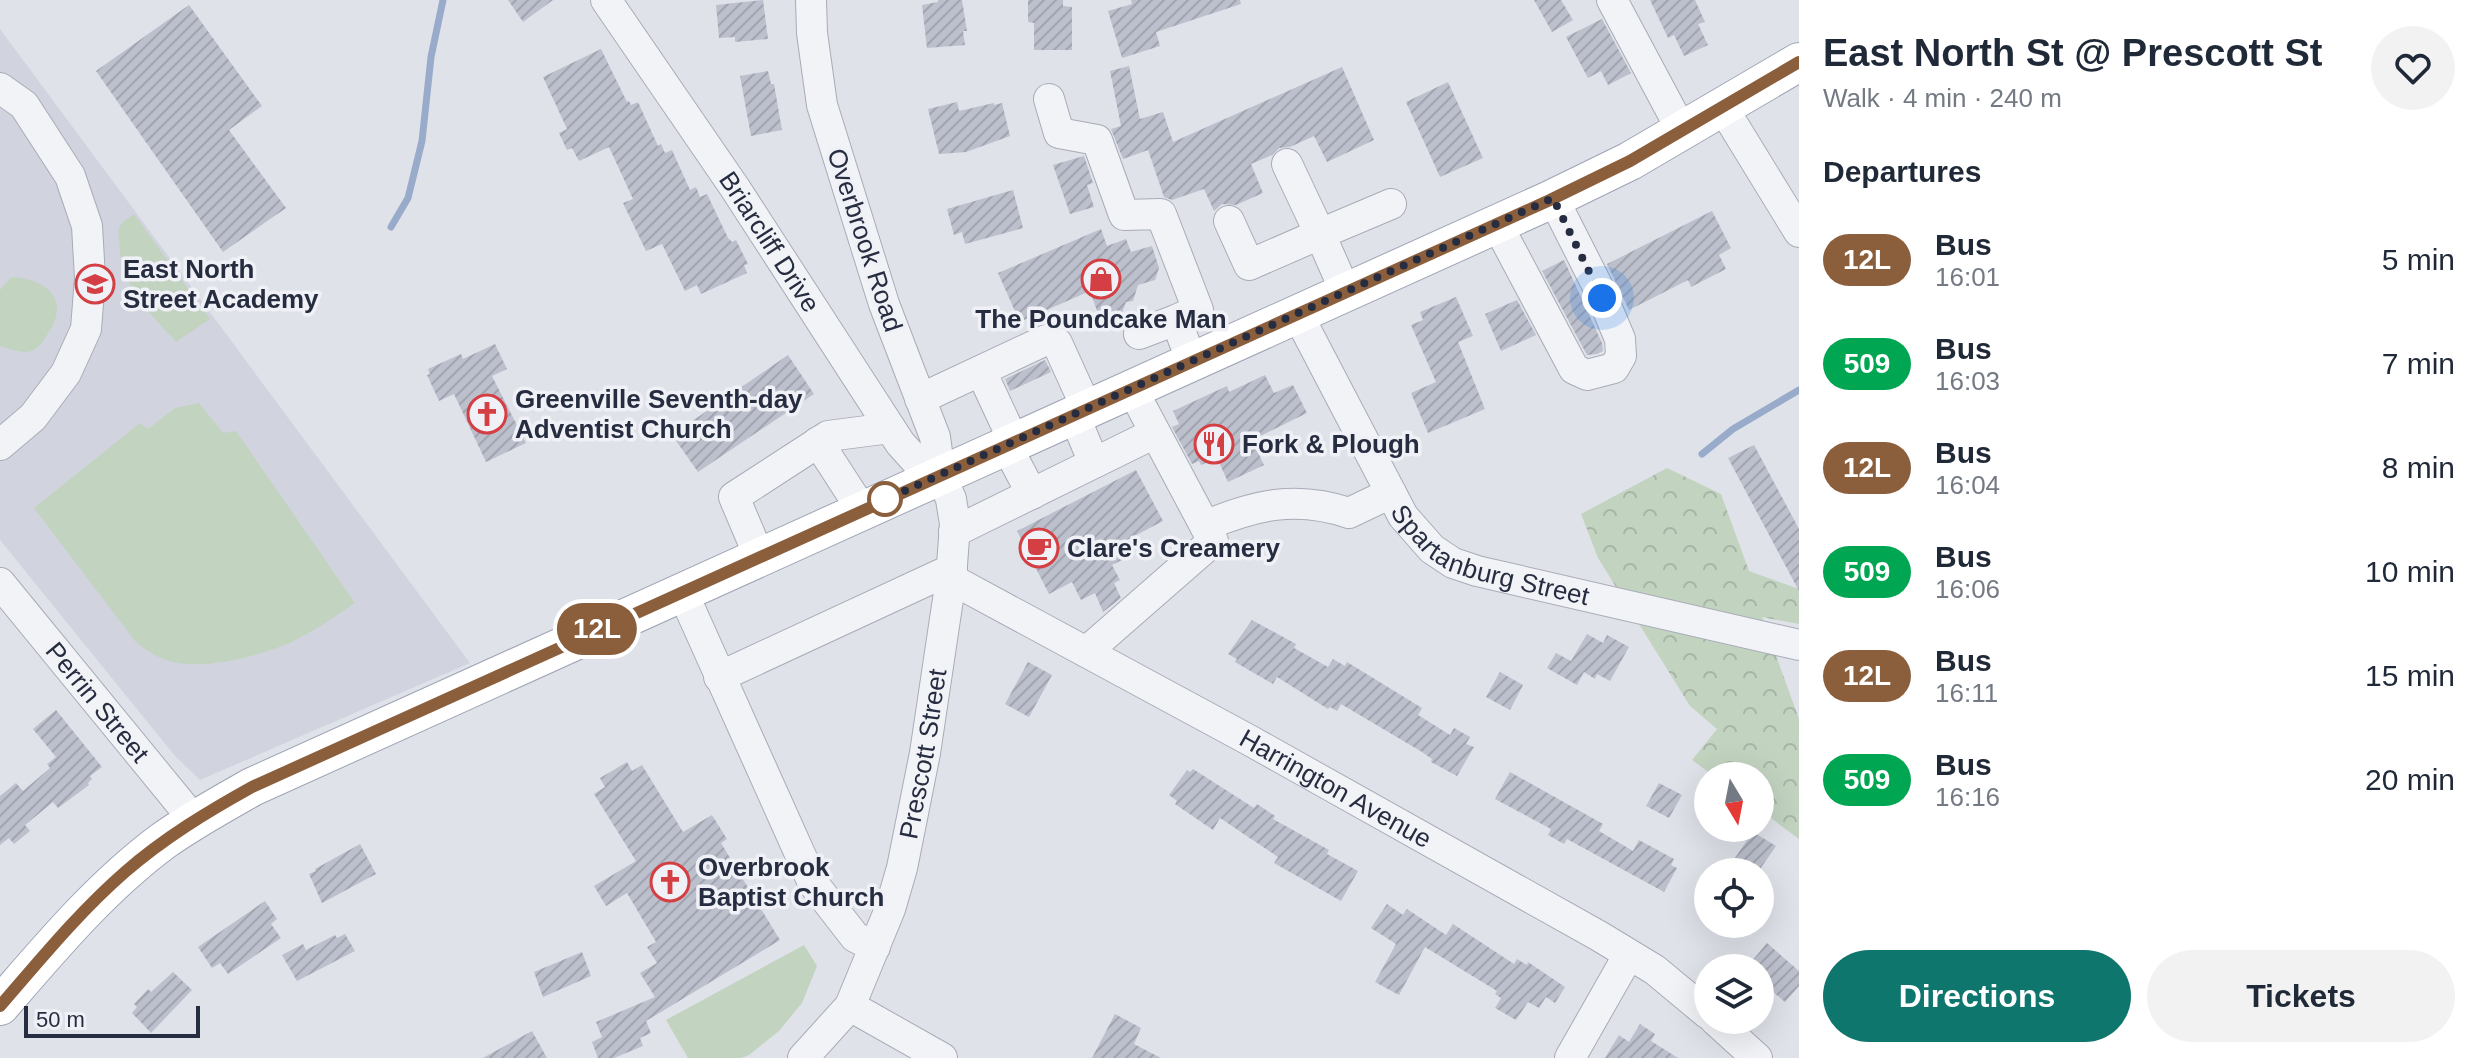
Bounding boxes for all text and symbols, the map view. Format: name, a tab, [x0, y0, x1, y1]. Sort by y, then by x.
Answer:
button: heart	[2371, 26, 2455, 110]
text: East North St @ Prescott St	[1823, 32, 2322, 74]
text: Walk · 4 min · 240 m	[1823, 83, 2062, 113]
street label: Overbrook Road	[821, 145, 909, 335]
text: Departures	[1823, 155, 1981, 188]
street label: Briarcliff Drive	[713, 166, 826, 318]
text: Bus	[1935, 228, 1992, 261]
text: 5 min	[2382, 243, 2455, 276]
text: 12L	[1843, 244, 1891, 275]
place label: East North Street Academy	[123, 254, 319, 314]
shop icon: The Poundcake Man	[1080, 258, 1122, 300]
text: 16:01	[1935, 262, 2000, 292]
school or university icon: East North Street Academy	[74, 263, 116, 305]
your location	[1582, 278, 1622, 318]
place label: The Poundcake Man	[975, 304, 1227, 334]
text: Bus	[1935, 332, 1992, 365]
text: 7 min	[2382, 347, 2455, 380]
text: 509	[1844, 348, 1890, 379]
text: 16:03	[1935, 366, 2000, 396]
place label: Greenville Seventh-day Adventist Church	[515, 384, 803, 444]
church icon: Greenville Seventh-day Adventist Church	[466, 393, 508, 435]
restaurant icon: Fork & Plough	[1193, 423, 1235, 465]
place label: Fork & Plough	[1242, 429, 1420, 459]
text: Bus	[1935, 436, 1992, 469]
text: 8 min	[2382, 451, 2455, 484]
text: 12L	[1843, 452, 1891, 483]
text: 16:04	[1935, 470, 2000, 500]
unlabelled marker	[868, 482, 902, 516]
street label: Spartanburg Street	[1385, 500, 1593, 611]
cafe icon: Clare's Creamery	[1018, 527, 1060, 569]
place label: Clare's Creamery	[1067, 533, 1280, 563]
text: Bus	[1935, 540, 1992, 573]
text: 10 min	[2365, 555, 2455, 588]
text: 509	[1844, 556, 1890, 587]
text: 16:06	[1935, 574, 2000, 604]
line badge: 12L	[551, 603, 643, 655]
text: 12L	[573, 613, 621, 644]
street label: Perrin Street	[40, 636, 156, 769]
text: Bus	[1935, 644, 1992, 677]
text: 15 min	[2365, 659, 2455, 692]
text: 12L	[1843, 660, 1891, 691]
street label: Prescott Street	[893, 666, 953, 841]
text: 16:11	[1935, 678, 1998, 708]
street label: Harrington Avenue	[1234, 723, 1437, 854]
text: Bus	[1935, 748, 1992, 781]
north arrow	[1694, 762, 1774, 842]
map controls	[1694, 762, 1774, 1034]
text: 20 min	[2365, 763, 2455, 796]
text: 509	[1844, 764, 1890, 795]
text: 16:16	[1935, 782, 2000, 812]
place label: Overbrook Baptist Church	[698, 852, 884, 912]
button: locate	[1694, 858, 1774, 938]
church icon: Overbrook Baptist Church	[649, 861, 691, 903]
button: Directions	[1823, 950, 2131, 1042]
button: Tickets	[2147, 950, 2455, 1042]
button: layers	[1694, 954, 1774, 1034]
scale bar	[24, 1002, 200, 1038]
text: 50 m	[36, 1007, 85, 1032]

